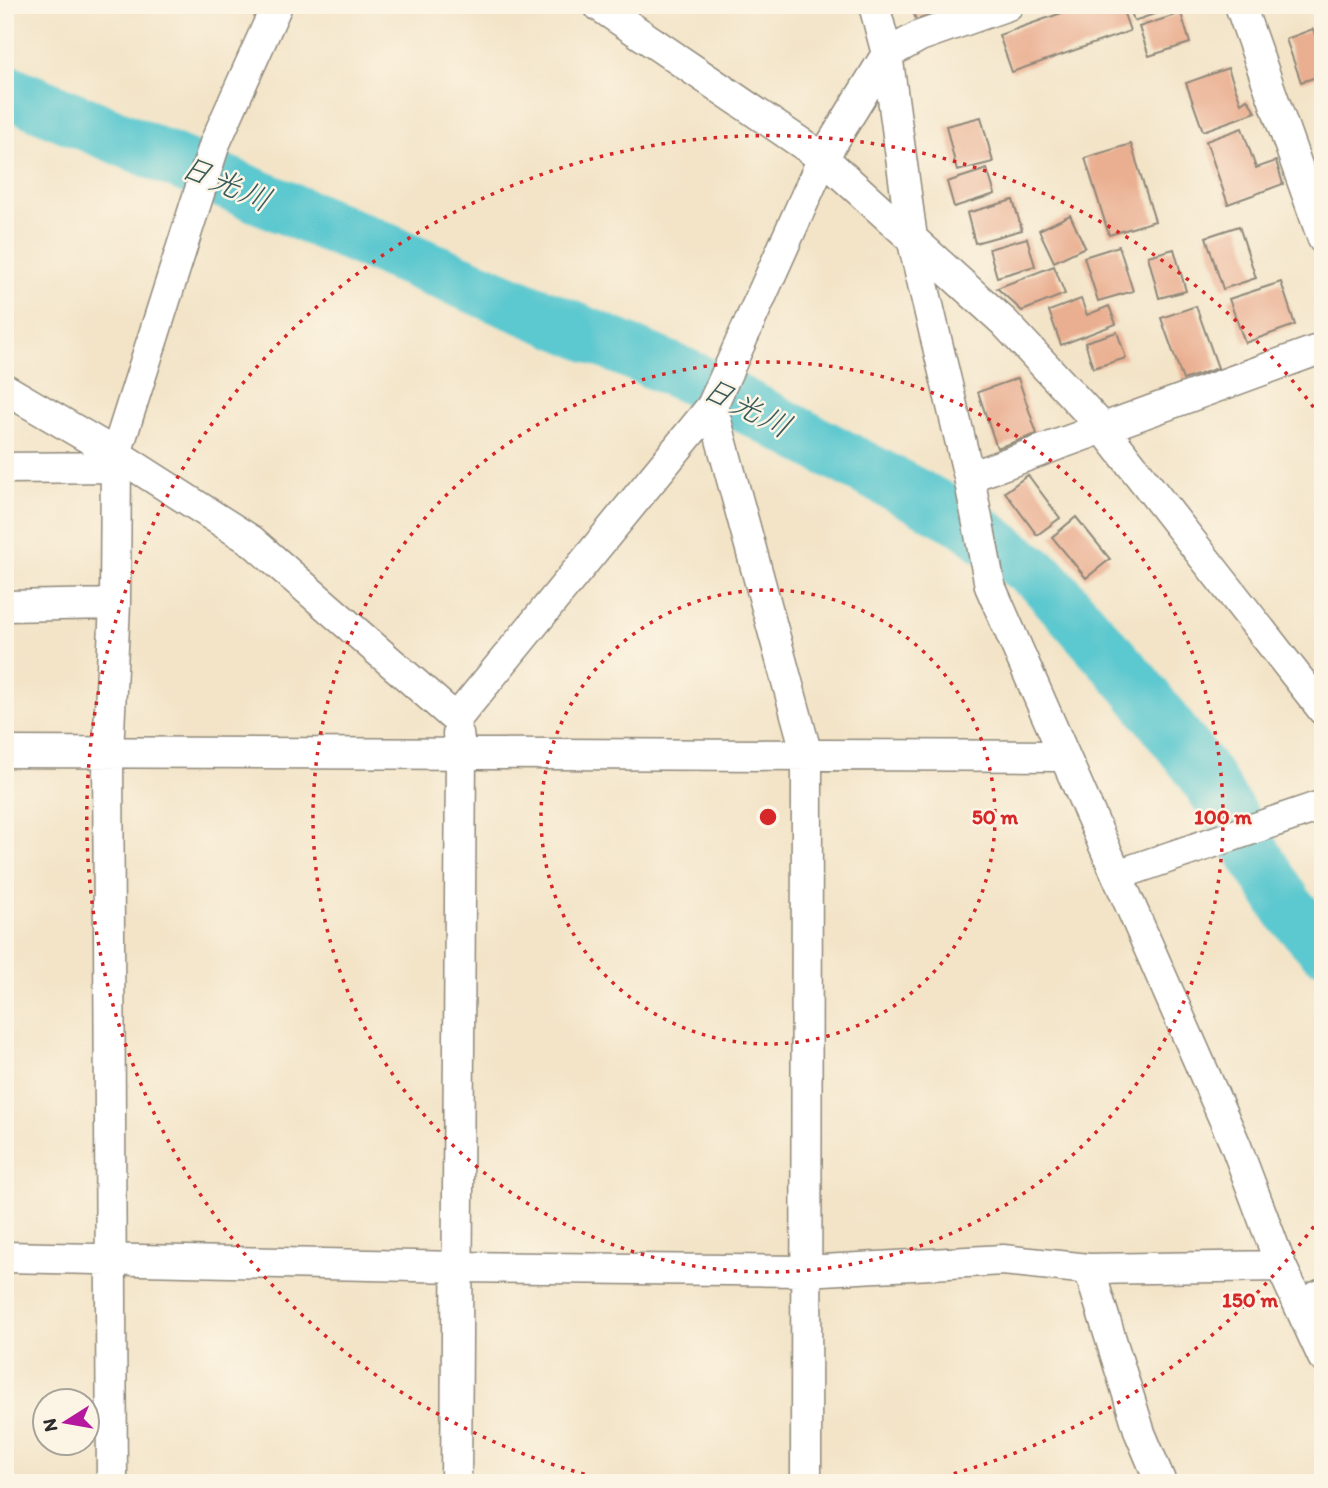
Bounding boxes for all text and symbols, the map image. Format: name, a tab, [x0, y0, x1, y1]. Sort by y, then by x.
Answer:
water label: 日光川	[174, 147, 278, 219]
water label: 日光川	[696, 368, 798, 446]
text: 50 m	[972, 804, 1019, 829]
text: 100 m	[1194, 804, 1252, 829]
centre of rings	[756, 805, 780, 829]
text: 150 m	[1222, 1287, 1278, 1312]
north arrow	[32, 1386, 102, 1456]
text: N	[37, 1417, 62, 1434]

